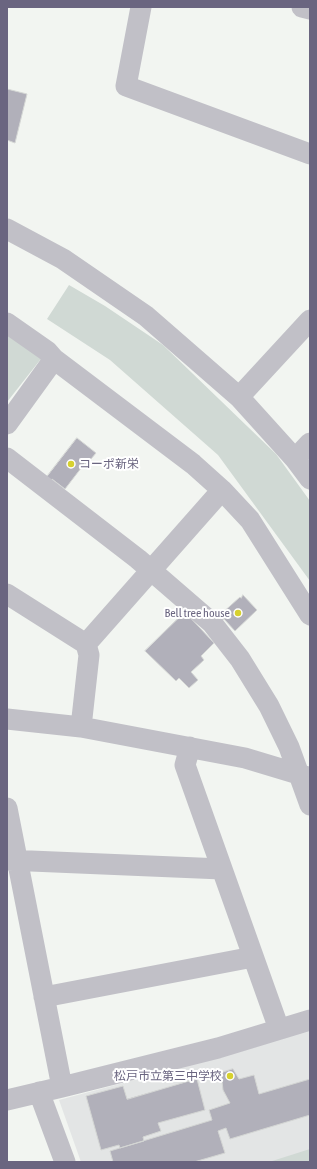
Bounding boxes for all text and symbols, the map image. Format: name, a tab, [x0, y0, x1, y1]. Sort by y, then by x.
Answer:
place label: コーポ新栄	[79, 457, 139, 471]
marker: コーポ新栄	[66, 459, 76, 469]
place label: Bell tree house	[164, 606, 230, 620]
marker: Bell tree house	[233, 608, 243, 618]
place label: 松戸市立第三中学校	[114, 1069, 222, 1083]
marker: 松戸市立第三中学校	[225, 1071, 235, 1081]

